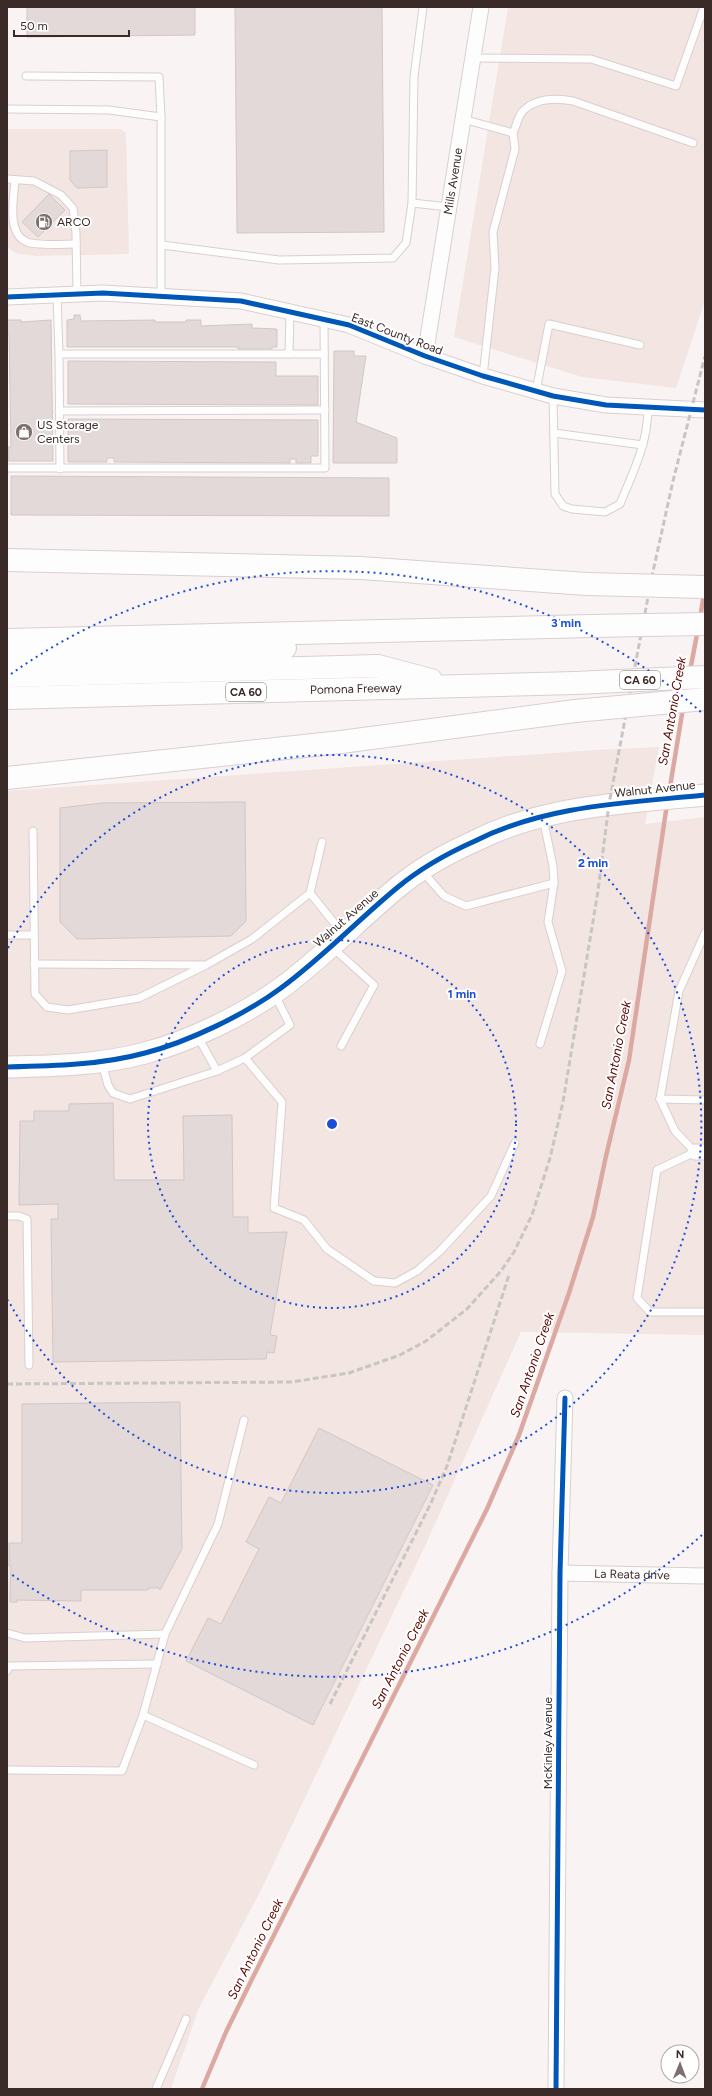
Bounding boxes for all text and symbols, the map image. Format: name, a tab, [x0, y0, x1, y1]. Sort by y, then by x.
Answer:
scale bar	[14, 12, 129, 38]
text: 50 m	[20, 19, 48, 33]
street label: Mills Avenue	[441, 146, 465, 216]
fuel station icon: ARCO	[34, 212, 54, 232]
place label: ARCO	[57, 215, 91, 229]
street label: East County Road	[349, 310, 445, 358]
place label: US Storage Centers	[37, 418, 99, 446]
shop icon: US Storage Centers	[14, 422, 34, 442]
text: 3 min	[551, 616, 581, 630]
water label: San Antonio Creek	[655, 655, 689, 767]
road number: CA 60	[620, 671, 660, 689]
street label: Pomona Freeway	[310, 681, 403, 697]
road number: CA 60	[226, 683, 266, 701]
street label: Walnut Avenue	[614, 778, 697, 800]
text: 2 min	[578, 856, 608, 870]
street label: Walnut Avenue	[311, 886, 382, 950]
text: 1 min	[448, 987, 476, 1001]
water label: San Antonio Creek	[598, 999, 634, 1110]
centre of rings	[325, 1117, 339, 1131]
water label: San Antonio Creek	[507, 1310, 557, 1420]
street label: La Reata drive	[594, 1567, 670, 1582]
water label: San Antonio Creek	[368, 1606, 432, 1711]
street label: McKinley Avenue	[541, 1696, 555, 1789]
water label: San Antonio Creek	[224, 1896, 286, 2002]
north arrow	[660, 2044, 700, 2084]
text: N	[676, 2048, 685, 2061]

